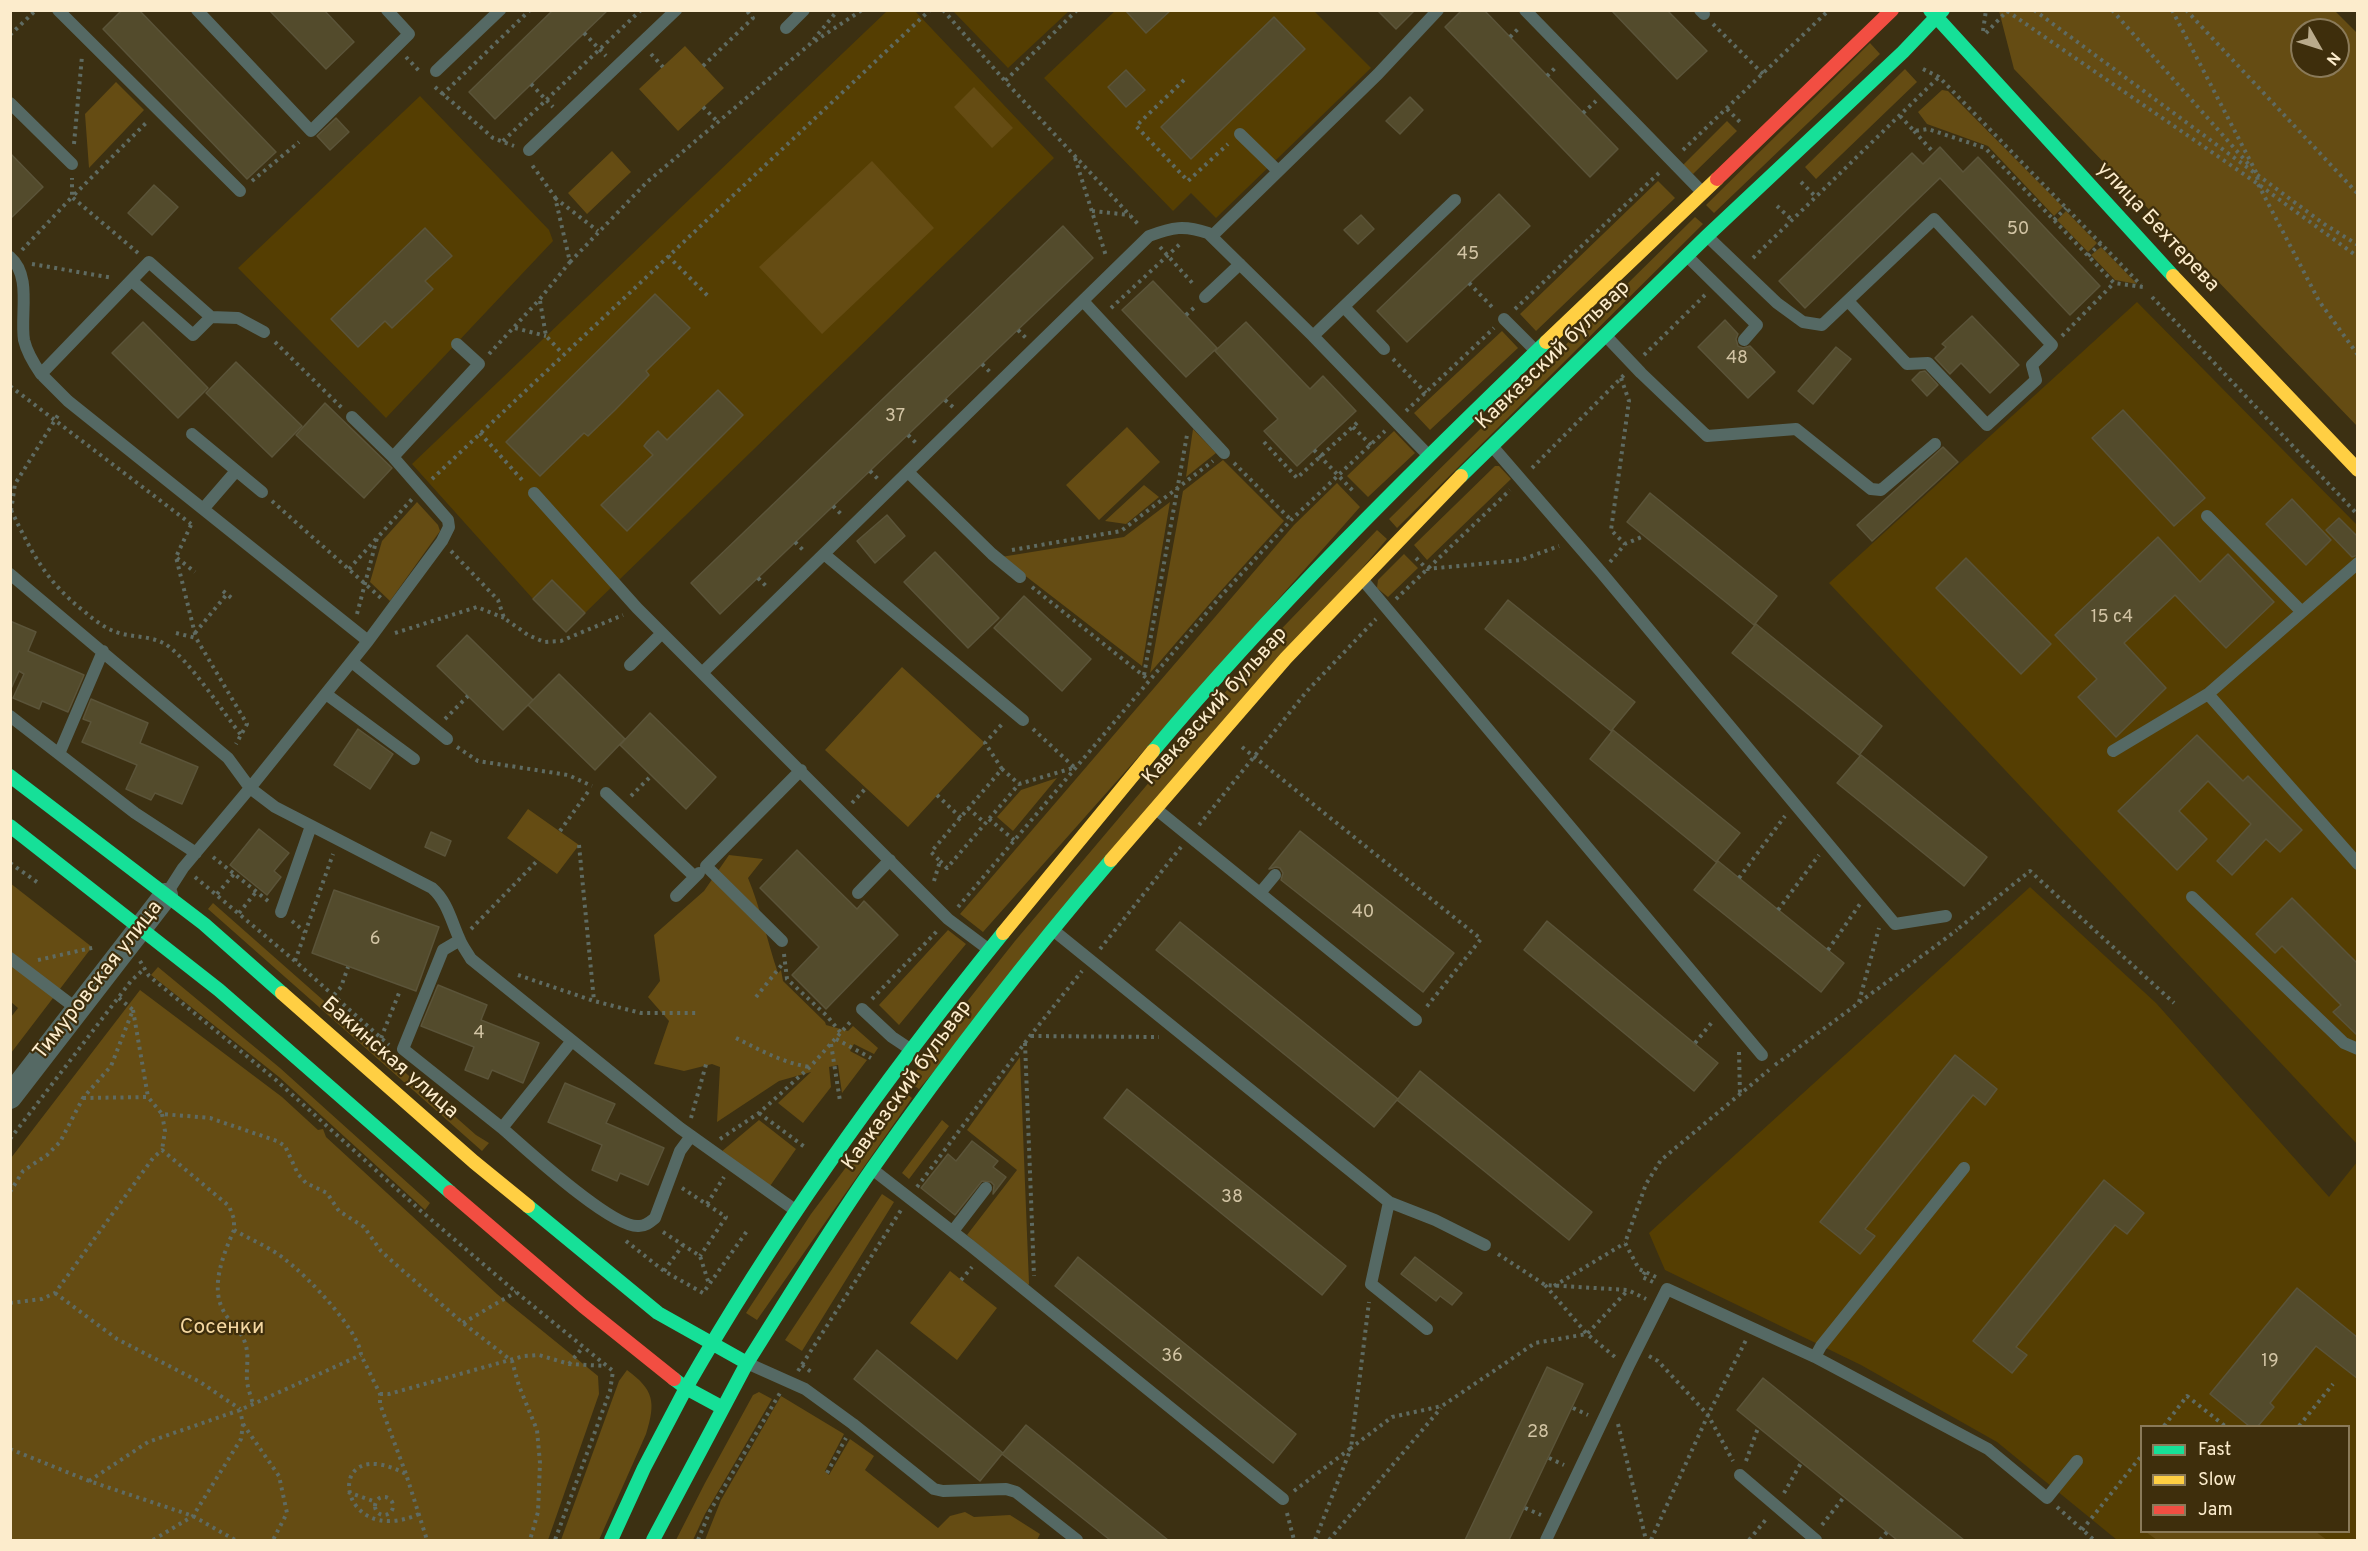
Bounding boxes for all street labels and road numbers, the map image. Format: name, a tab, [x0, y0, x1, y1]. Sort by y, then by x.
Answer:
street label: улица Бехтерева	[2090, 158, 2224, 298]
street label: Кавказский бульвар	[1472, 276, 1636, 436]
street label: Кавказский бульвар	[1138, 623, 1294, 791]
street label: Тимуровская улица	[29, 896, 169, 1066]
street label: Бакинская улица	[315, 993, 463, 1125]
street label: Кавказский бульвар	[838, 996, 978, 1176]

